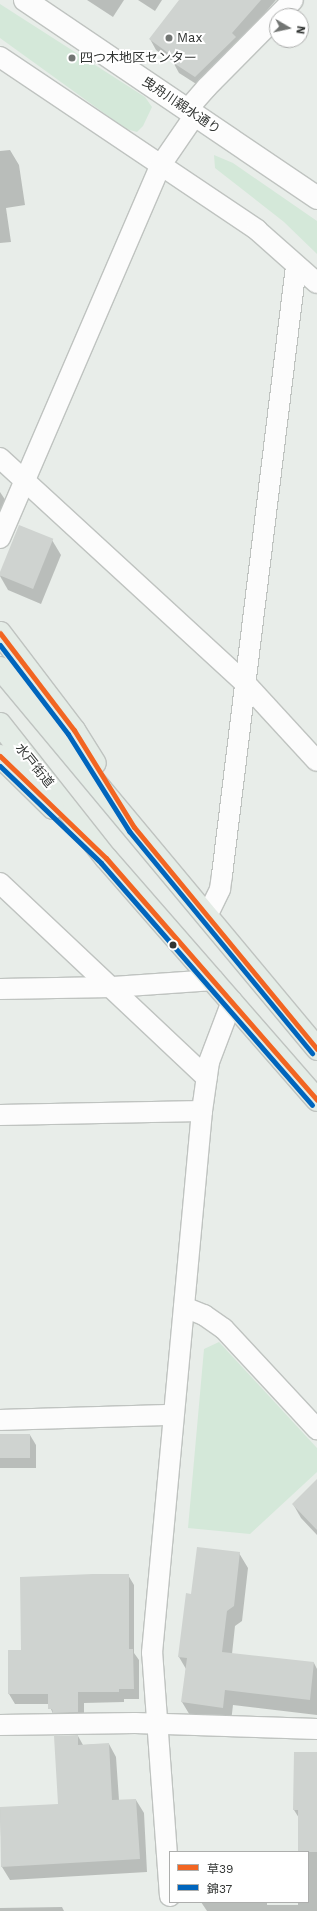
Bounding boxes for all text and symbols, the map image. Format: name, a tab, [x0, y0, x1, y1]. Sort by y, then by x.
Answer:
north arrow	[269, 8, 309, 48]
text: N	[293, 25, 307, 35]
place label: Max	[177, 30, 202, 46]
marker: Max	[164, 33, 174, 43]
place label: 四つ木地区センター	[80, 50, 197, 66]
marker: 四つ木地区センター	[67, 53, 77, 63]
street label: 曳舟川親水通り	[139, 74, 223, 138]
street label: 水戸街道	[12, 741, 56, 791]
unlabelled marker	[168, 940, 178, 950]
legend	[169, 1851, 309, 1903]
text: 草39	[207, 1862, 233, 1876]
text: 錦37	[207, 1882, 232, 1896]

